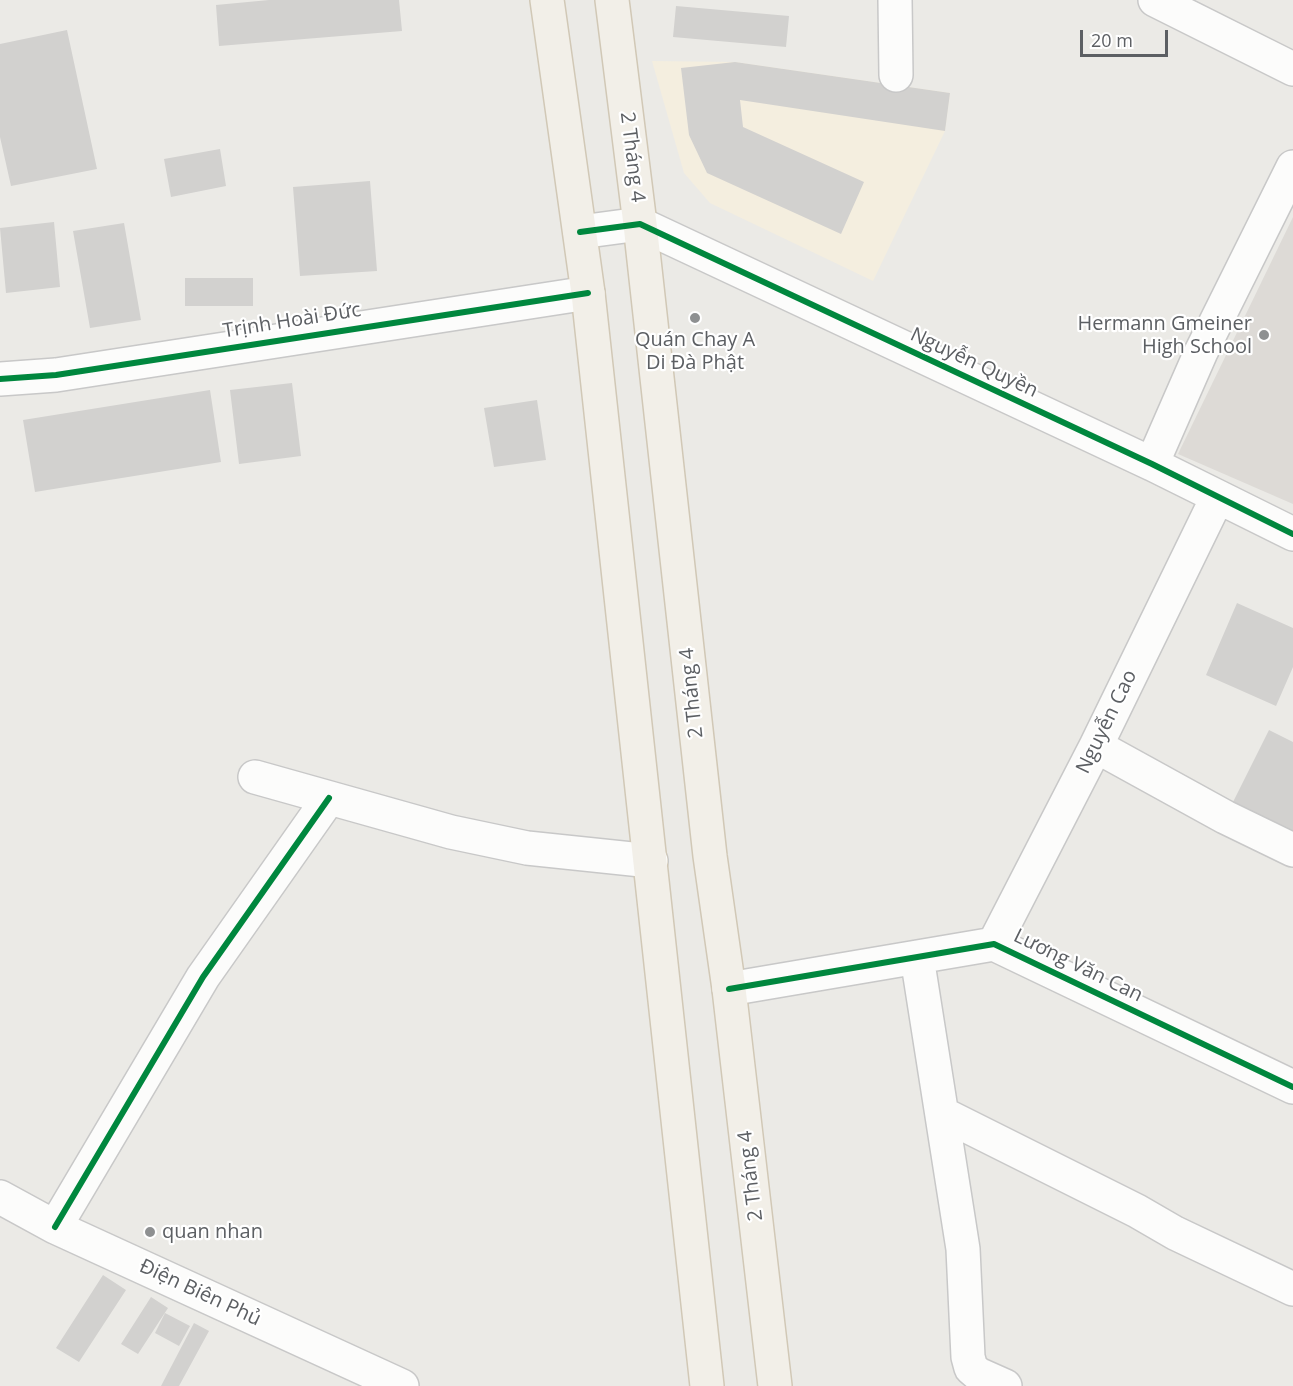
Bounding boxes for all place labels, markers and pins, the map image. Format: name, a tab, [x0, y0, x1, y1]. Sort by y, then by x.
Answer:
marker: Quán Chay A Di Đà Phật	[688, 311, 702, 325]
place label: Hermann Gmeiner High School	[1077, 312, 1252, 359]
place label: Quán Chay A Di Đà Phật	[635, 328, 755, 375]
marker: Hermann Gmeiner High School	[1257, 328, 1271, 342]
place label: quan nhan	[162, 1220, 263, 1244]
marker: quan nhan	[143, 1225, 157, 1239]

